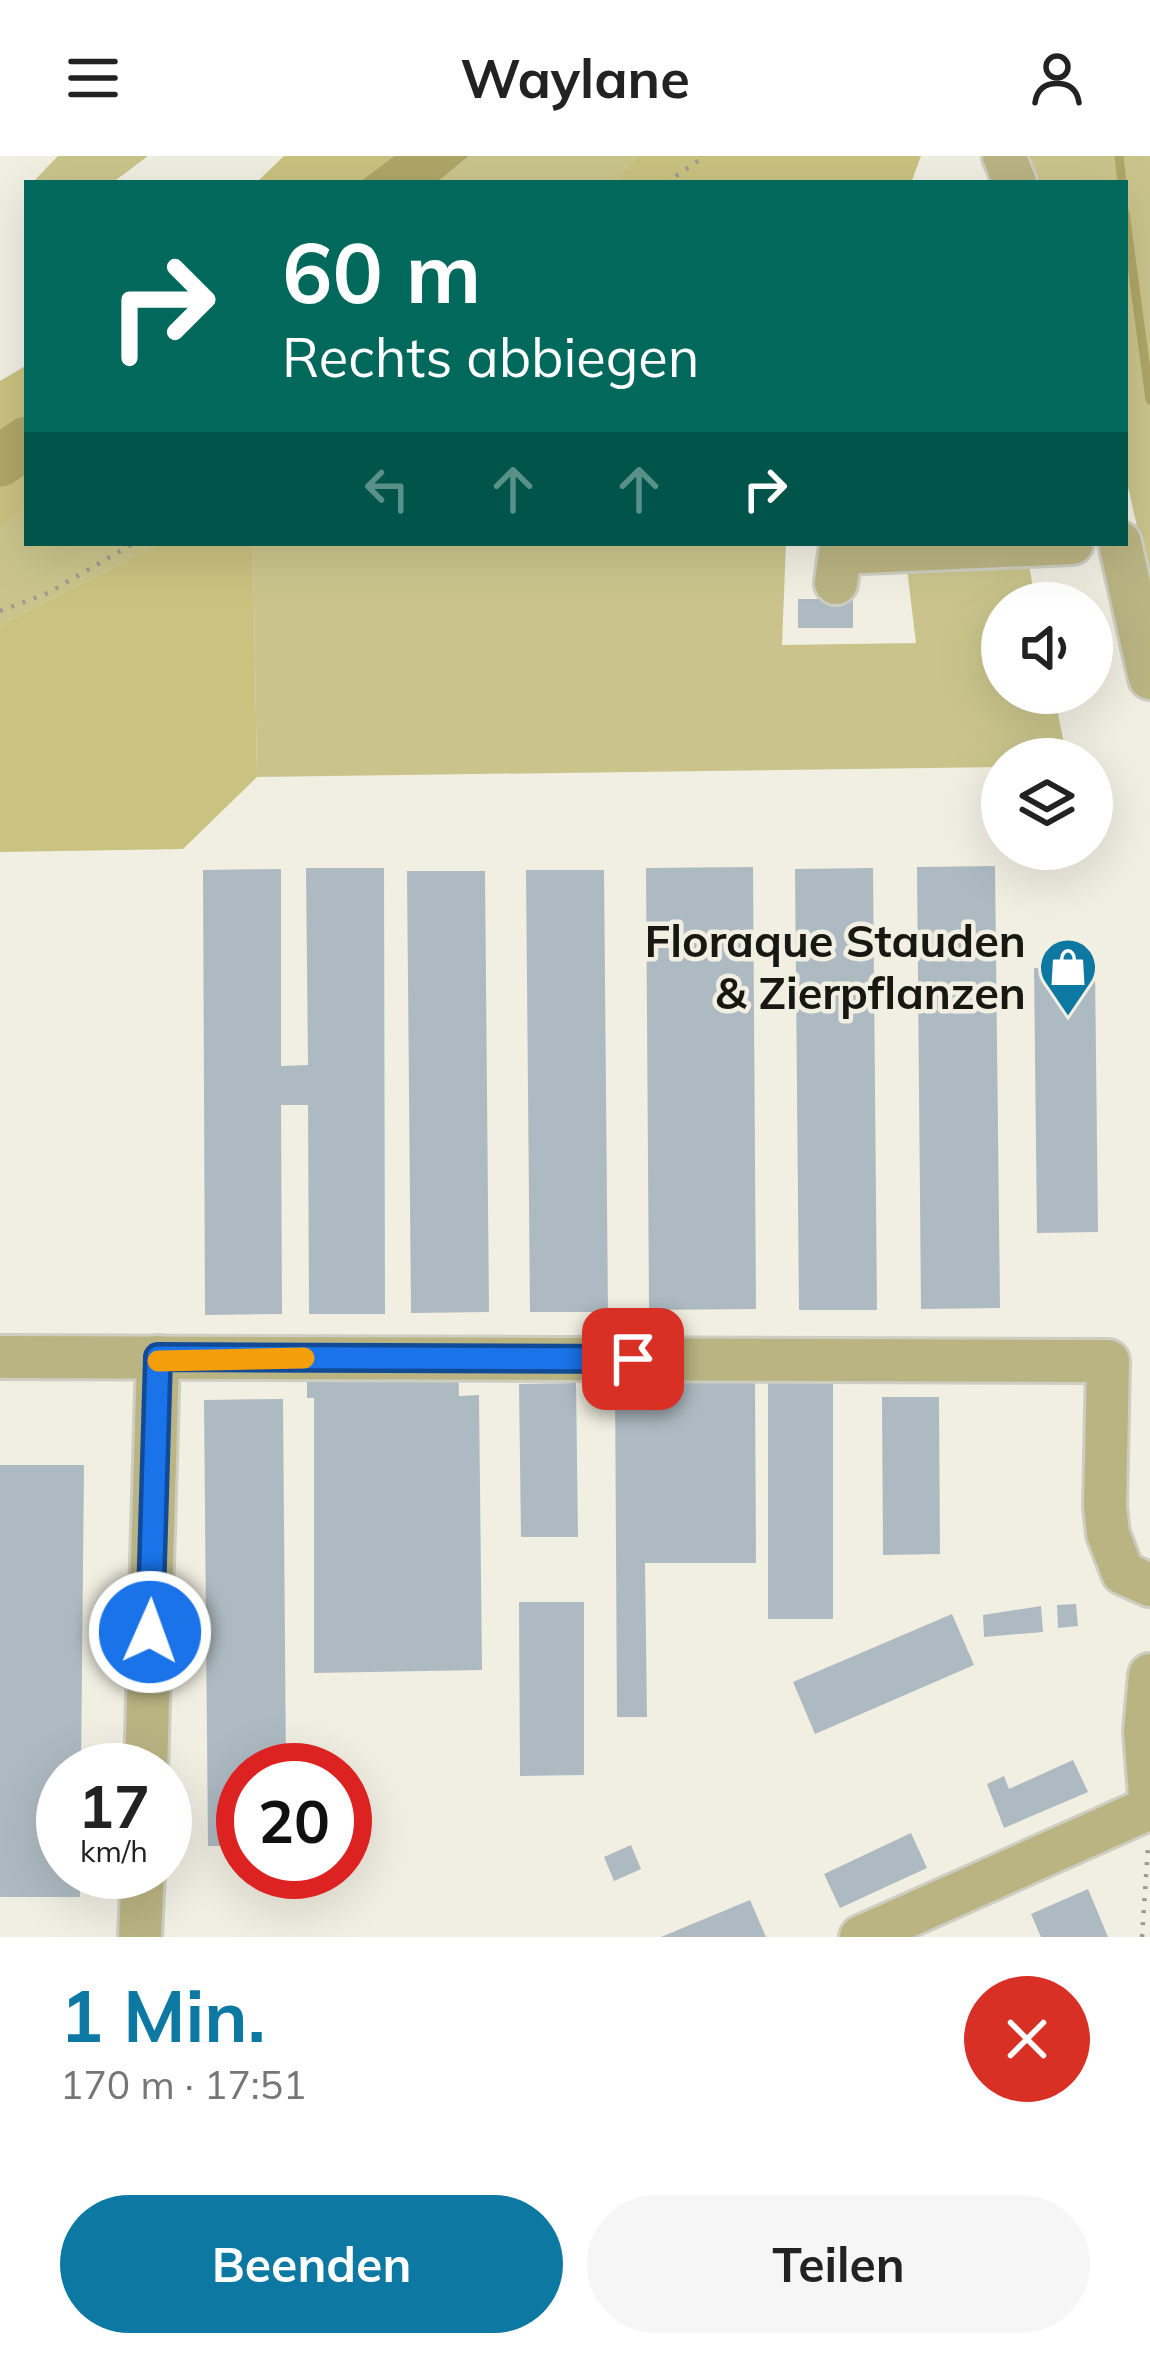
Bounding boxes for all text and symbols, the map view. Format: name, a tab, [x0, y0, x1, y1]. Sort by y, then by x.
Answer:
text: Waylane	[460, 44, 690, 112]
icon: menu	[60, 45, 126, 111]
icon: person	[1024, 45, 1090, 111]
text: 60 m	[282, 219, 481, 324]
icon: right	[84, 228, 240, 384]
text: Rechts abbiegen	[282, 323, 699, 391]
icon: left	[354, 456, 420, 522]
icon: ahead	[480, 456, 546, 522]
icon: ahead	[606, 456, 672, 522]
icon: right	[732, 456, 798, 522]
map controls	[981, 582, 1113, 870]
button: sound	[981, 582, 1113, 714]
button: layers	[981, 738, 1113, 870]
place label: Floraque Stauden & Zierpflanzen	[645, 912, 1026, 1020]
shop icon: Floraque Stauden & Zierpflanzen	[1037, 936, 1099, 1018]
pin	[582, 1308, 684, 1410]
icon: arrive	[600, 1326, 666, 1392]
position arrow	[87, 1569, 213, 1695]
speed limit sign: 20	[216, 1743, 372, 1899]
text: 17	[78, 1768, 150, 1843]
text: km/h	[80, 1832, 148, 1870]
text: 1 Min.	[60, 1970, 266, 2060]
button: close	[964, 1976, 1090, 2102]
text: 170 m · 17:51	[60, 2060, 306, 2109]
button: Beenden	[60, 2195, 563, 2333]
button: Teilen	[587, 2195, 1090, 2333]

